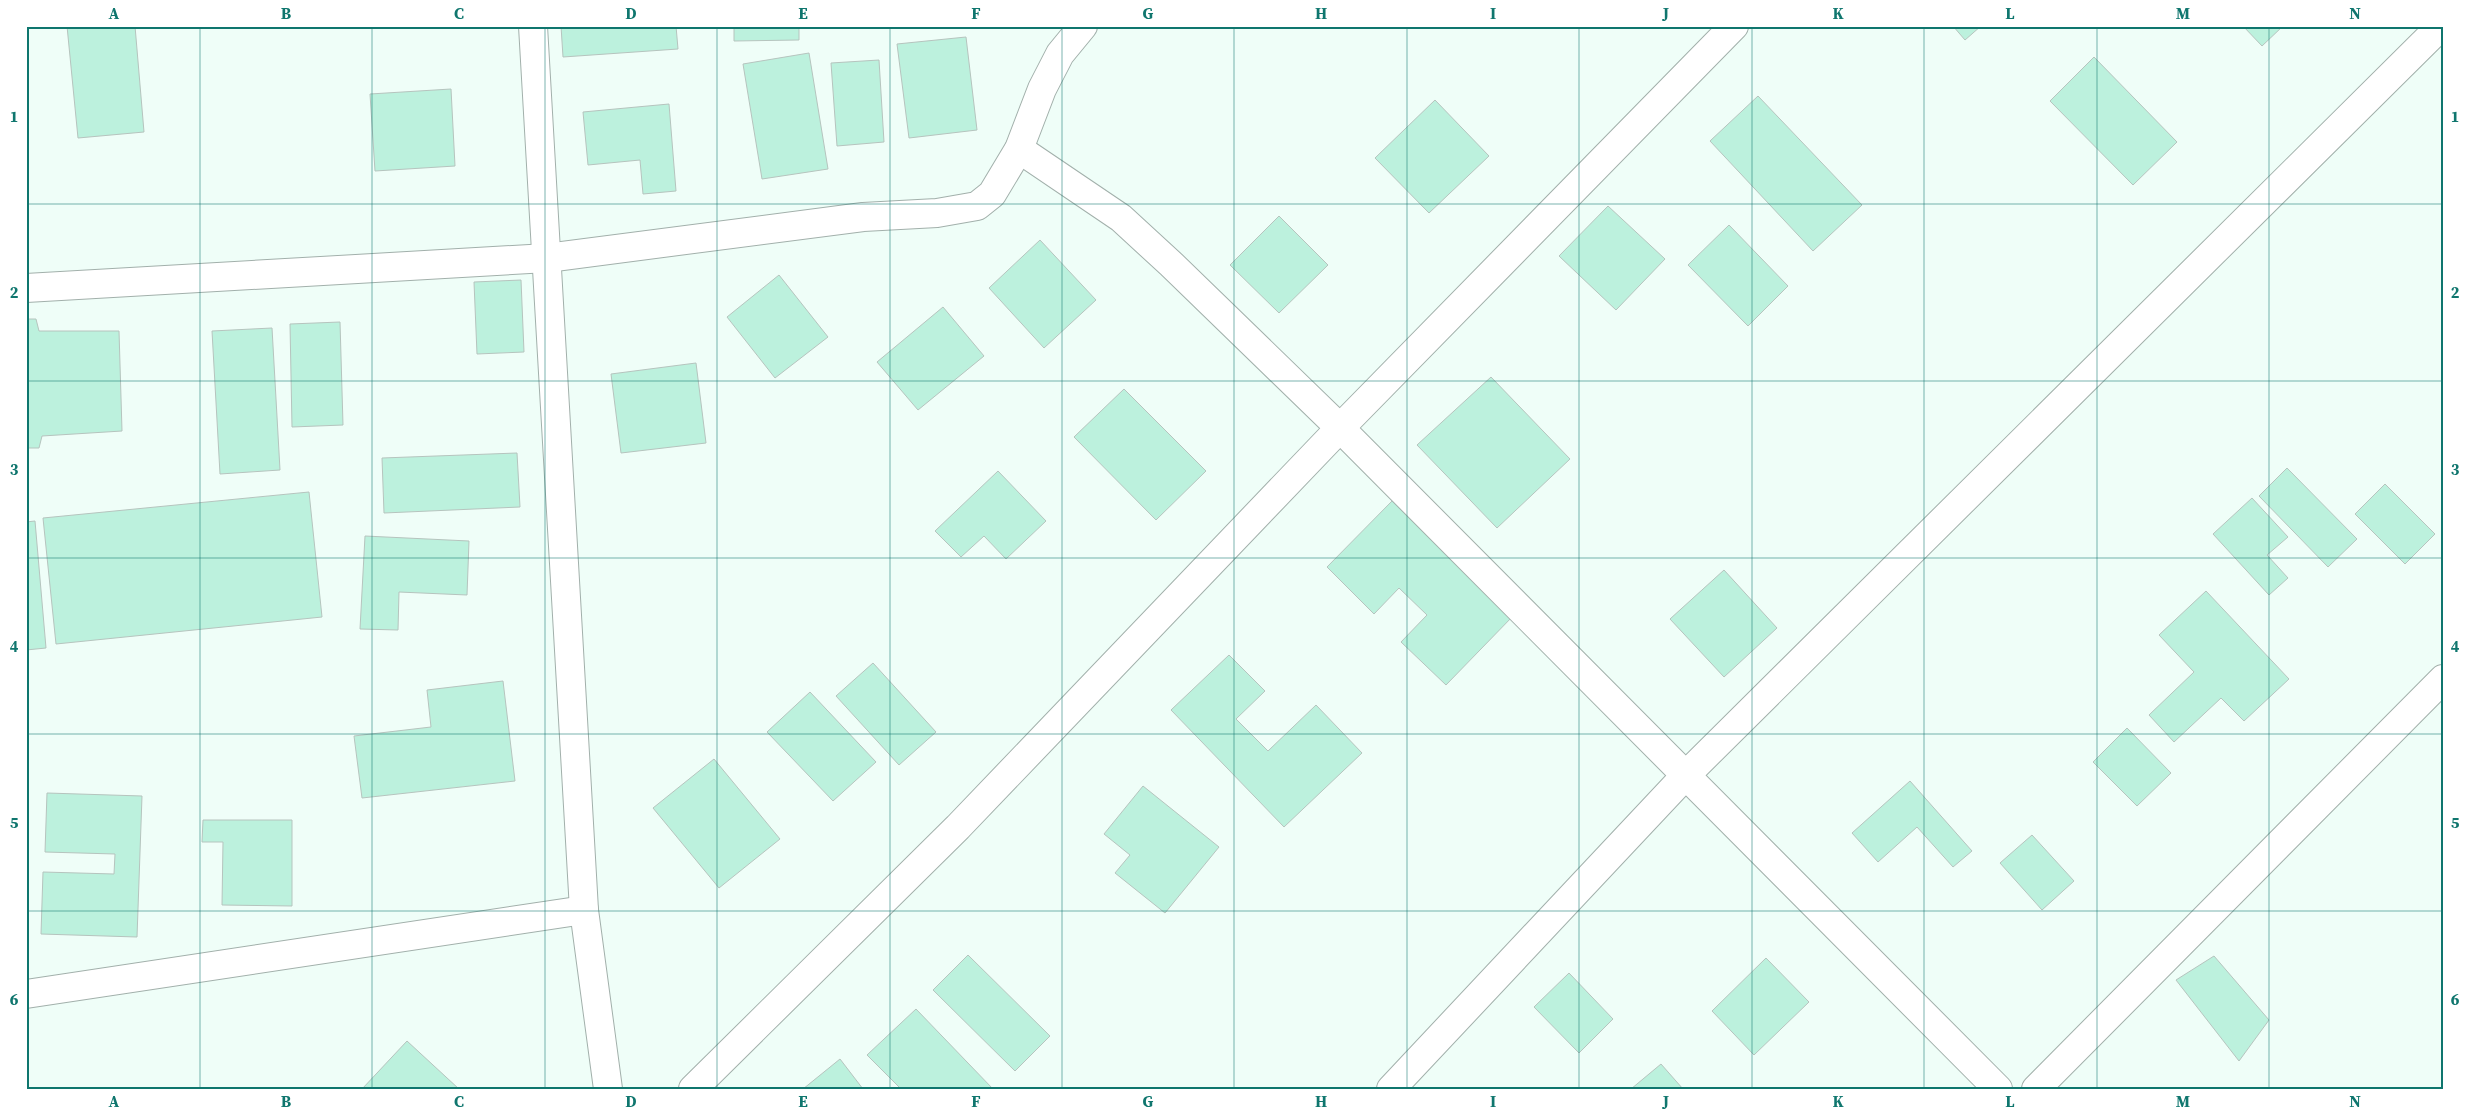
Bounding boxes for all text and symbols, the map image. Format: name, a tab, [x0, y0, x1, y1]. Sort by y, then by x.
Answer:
text: A	[109, 2, 120, 24]
text: B	[281, 2, 292, 24]
text: C	[454, 2, 464, 24]
text: D	[625, 2, 637, 24]
text: E	[798, 2, 808, 24]
text: F	[971, 2, 981, 24]
text: G	[1143, 2, 1154, 24]
text: H	[1315, 2, 1327, 24]
text: I	[1490, 2, 1496, 24]
text: J	[1662, 2, 1669, 24]
text: K	[1832, 2, 1844, 24]
text: L	[2005, 2, 2015, 24]
text: M	[2176, 2, 2190, 24]
text: N	[2349, 2, 2361, 24]
text: 1	[10, 105, 18, 127]
text: 1	[2451, 105, 2459, 127]
text: 2	[10, 281, 19, 303]
text: 2	[2451, 281, 2460, 303]
text: 3	[10, 458, 19, 480]
text: 3	[2451, 458, 2460, 480]
text: 4	[10, 635, 19, 657]
text: 4	[2451, 635, 2460, 657]
text: 5	[10, 811, 19, 833]
text: 5	[2451, 811, 2460, 833]
text: 6	[10, 988, 19, 1010]
text: 6	[2451, 988, 2460, 1010]
text: A	[109, 1090, 120, 1112]
text: B	[281, 1090, 292, 1112]
text: C	[454, 1090, 464, 1112]
text: D	[625, 1090, 637, 1112]
text: E	[798, 1090, 808, 1112]
text: F	[971, 1090, 981, 1112]
text: G	[1143, 1090, 1154, 1112]
text: H	[1315, 1090, 1327, 1112]
text: I	[1490, 1090, 1496, 1112]
text: J	[1662, 1090, 1669, 1112]
text: K	[1832, 1090, 1844, 1112]
text: L	[2005, 1090, 2015, 1112]
text: M	[2176, 1090, 2190, 1112]
text: N	[2349, 1090, 2361, 1112]

